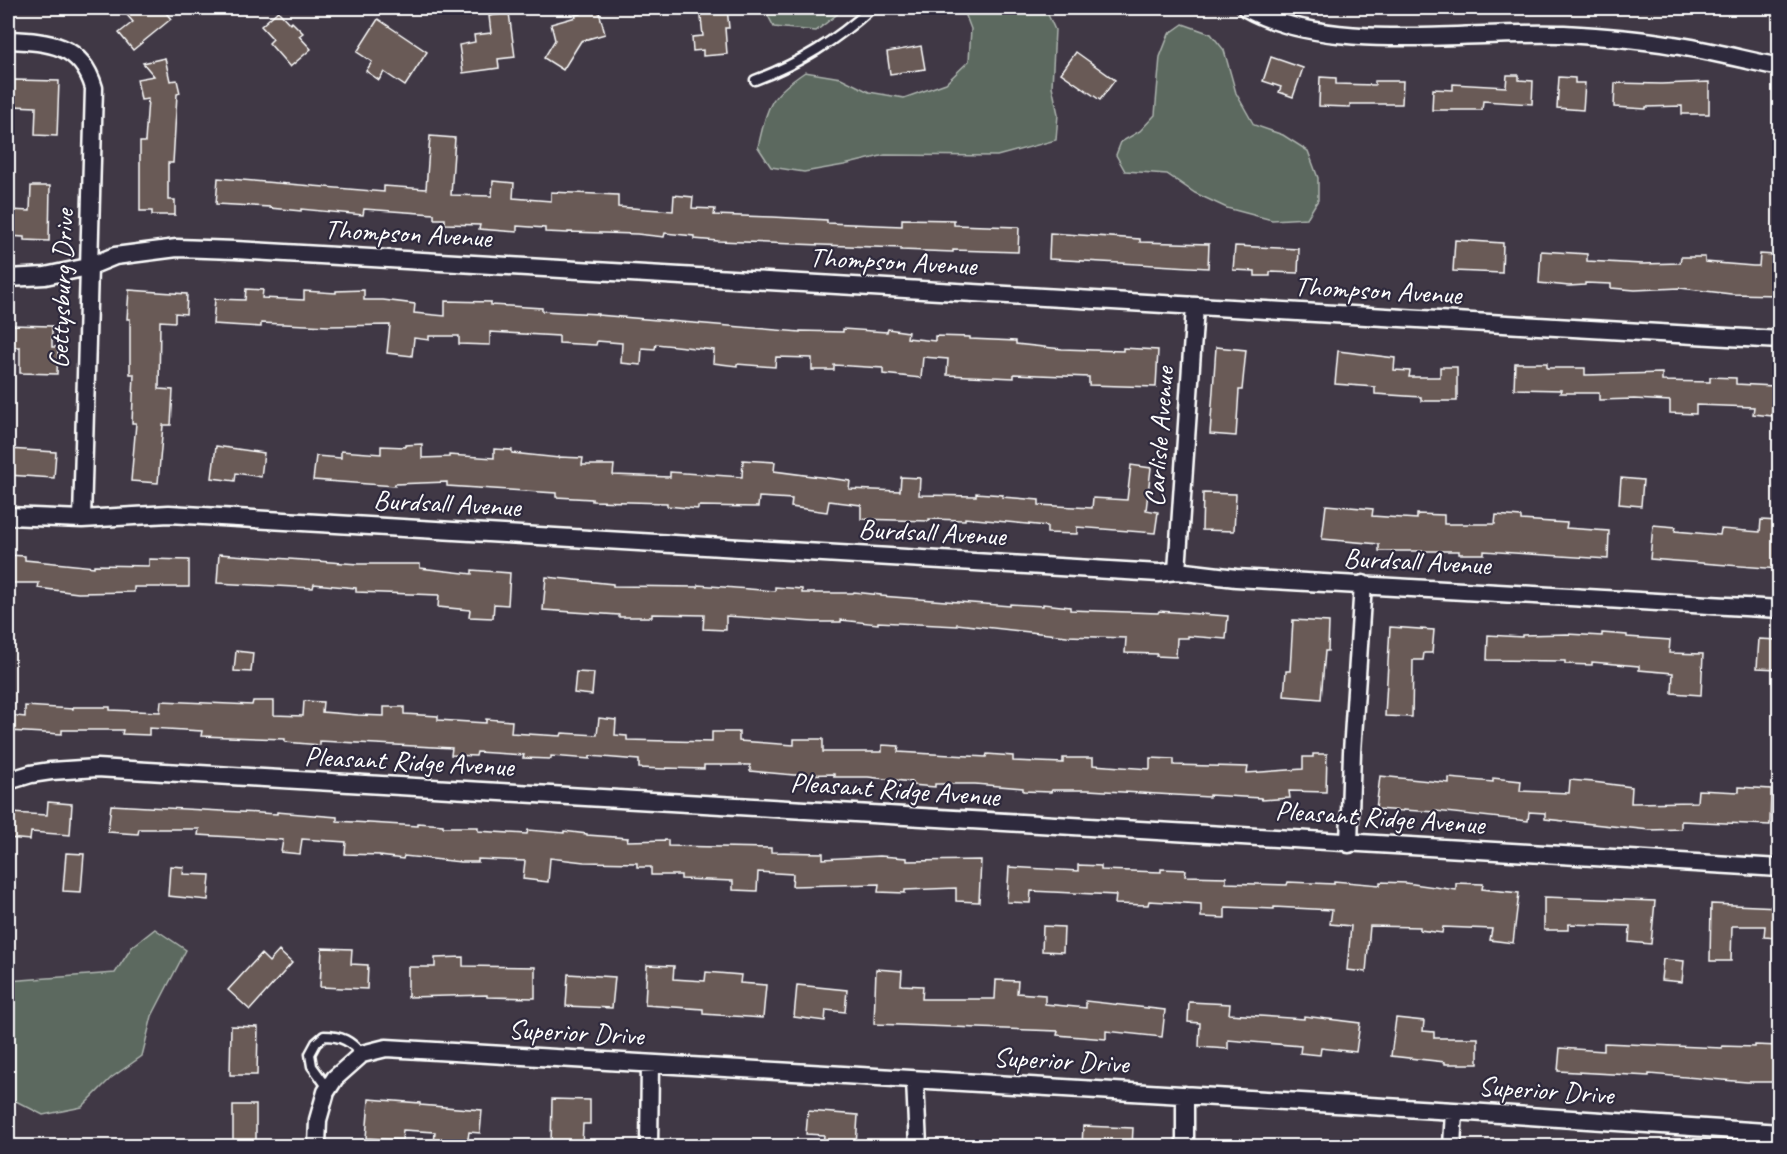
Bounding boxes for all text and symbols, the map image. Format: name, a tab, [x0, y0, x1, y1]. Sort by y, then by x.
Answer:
street label: Gettysburg Drive	[41, 207, 81, 369]
street label: Thompson Avenue	[324, 211, 494, 255]
street label: Thompson Avenue	[809, 239, 979, 283]
street label: Thompson Avenue	[1294, 268, 1464, 312]
street label: Carlisle Avenue	[1137, 364, 1181, 508]
street label: Burdsall Avenue	[373, 482, 523, 524]
street label: Burdsall Avenue	[858, 511, 1008, 553]
street label: Burdsall Avenue	[1343, 540, 1493, 582]
street label: Pleasant Ridge Avenue	[304, 738, 516, 784]
street label: Pleasant Ridge Avenue	[789, 764, 1003, 814]
street label: Pleasant Ridge Avenue	[1274, 792, 1488, 842]
street label: Superior Drive	[508, 1011, 646, 1053]
street label: Superior Drive	[993, 1039, 1131, 1081]
street label: Superior Drive	[1477, 1068, 1617, 1112]

